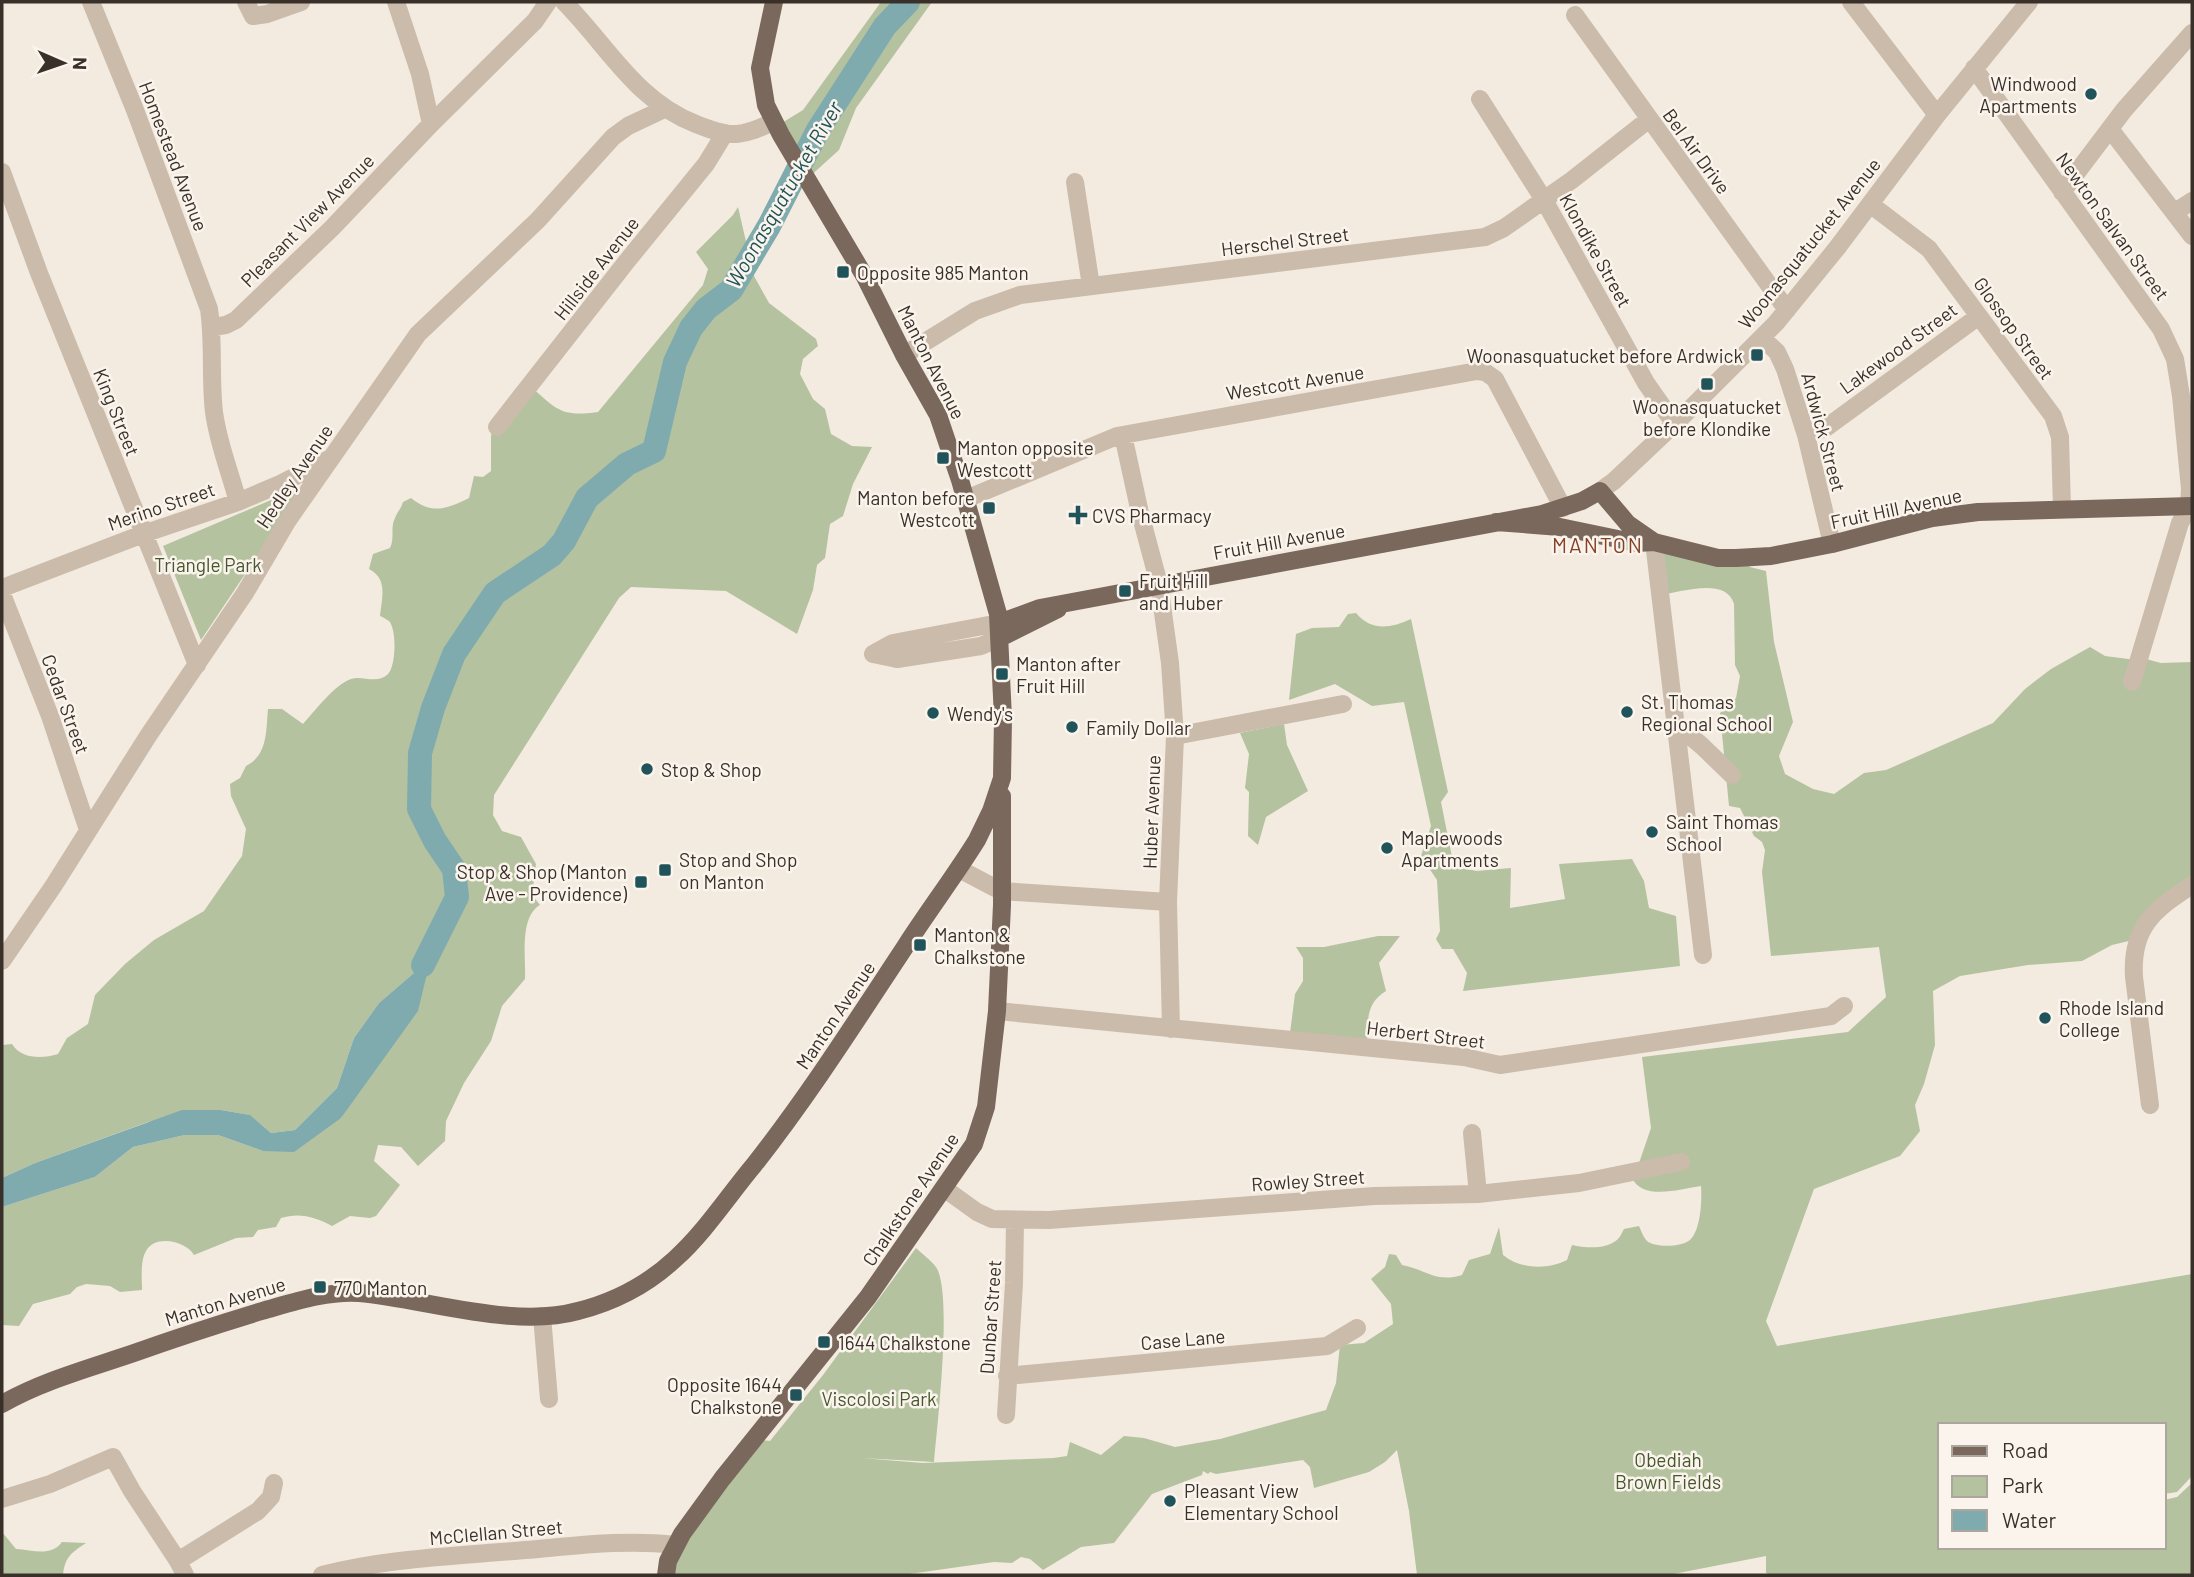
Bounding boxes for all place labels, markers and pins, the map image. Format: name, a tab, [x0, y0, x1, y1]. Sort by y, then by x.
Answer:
place label: Windwood Apartments	[1979, 72, 2077, 117]
marker: Windwood Apartments	[2083, 86, 2099, 102]
place label: Opposite 985 Manton	[857, 261, 1029, 284]
marker: Opposite 985 Manton	[835, 264, 851, 280]
place label: Woonasquatucket before Ardwick	[1466, 344, 1743, 367]
marker: Woonasquatucket before Ardwick	[1749, 347, 1765, 363]
marker: Woonasquatucket before Klondike	[1699, 376, 1715, 392]
place label: Woonasquatucket before Klondike	[1633, 395, 1781, 440]
place label: Manton opposite Westcott	[957, 436, 1094, 481]
marker: Manton opposite Westcott	[935, 450, 951, 466]
place label: Manton before Westcott	[857, 486, 975, 531]
marker: Manton before Westcott	[981, 500, 997, 516]
place label: CVS Pharmacy	[1092, 504, 1212, 527]
marker: CVS Pharmacy	[1070, 507, 1086, 523]
place label: Fruit Hill and Huber	[1139, 569, 1223, 614]
marker: Fruit Hill and Huber	[1117, 583, 1133, 599]
place label: Manton after Fruit Hill	[1016, 652, 1121, 697]
marker: Manton after Fruit Hill	[994, 666, 1010, 682]
place label: St. Thomas Regional School	[1641, 690, 1772, 735]
place label: Wendy's	[947, 702, 1013, 725]
marker: St. Thomas Regional School	[1619, 704, 1635, 720]
marker: Wendy's	[925, 705, 941, 721]
place label: Family Dollar	[1086, 716, 1191, 739]
marker: Family Dollar	[1064, 719, 1080, 735]
place label: Stop & Shop	[661, 758, 762, 781]
marker: Stop & Shop	[639, 761, 655, 777]
place label: Saint Thomas School	[1666, 810, 1778, 855]
marker: Saint Thomas School	[1644, 824, 1660, 840]
place label: Maplewoods Apartments	[1401, 826, 1503, 871]
marker: Maplewoods Apartments	[1379, 840, 1395, 856]
place label: Stop and Shop on Manton	[679, 848, 797, 893]
place label: Stop & Shop (Manton Ave - Providence)	[457, 860, 628, 905]
marker: Stop and Shop on Manton	[657, 862, 673, 878]
marker: Stop & Shop (Manton Ave - Providence)	[633, 874, 649, 890]
place label: Manton & Chalkstone	[934, 923, 1026, 968]
marker: Manton & Chalkstone	[912, 937, 928, 953]
place label: Rhode Island College	[2059, 996, 2164, 1041]
marker: Rhode Island College	[2037, 1010, 2053, 1026]
place label: 770 Manton	[334, 1276, 427, 1299]
marker: 770 Manton	[312, 1279, 328, 1295]
place label: 1644 Chalkstone	[838, 1331, 971, 1354]
marker: 1644 Chalkstone	[816, 1334, 832, 1350]
place label: Opposite 1644 Chalkstone	[667, 1373, 782, 1418]
marker: Opposite 1644 Chalkstone	[788, 1387, 804, 1403]
place label: Pleasant View Elementary School	[1184, 1479, 1339, 1524]
marker: Pleasant View Elementary School	[1162, 1493, 1178, 1509]

